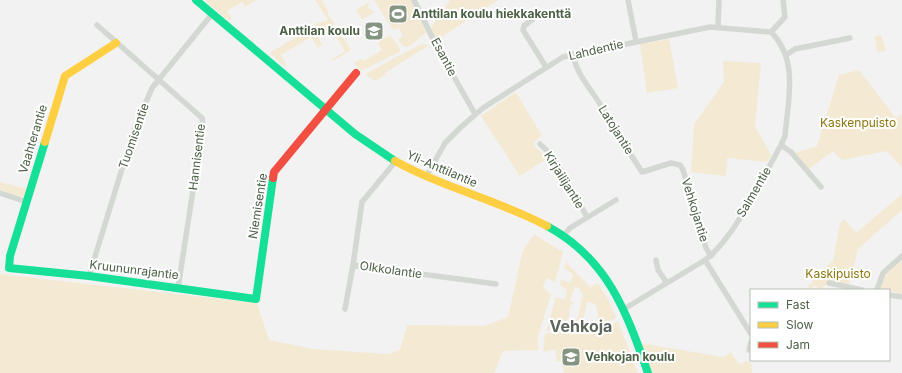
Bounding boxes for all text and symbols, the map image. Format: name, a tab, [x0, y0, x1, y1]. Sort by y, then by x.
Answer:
sports icon: Anttilan koulu hiekkakenttä	[387, 3, 409, 25]
place label: Anttilan koulu hiekkakenttä	[412, 6, 571, 21]
school or university icon: Anttilan koulu	[363, 20, 385, 42]
place label: Anttilan koulu	[279, 23, 360, 38]
street label: Esantie	[428, 35, 461, 78]
street label: Lahdentie	[567, 36, 625, 63]
street label: Tuomisentie	[115, 101, 152, 171]
street label: Latojantie	[595, 102, 637, 157]
street label: Vaahterantie	[15, 103, 50, 175]
park label: Kaskenpuisto	[820, 115, 896, 130]
street label: Hannisentie	[185, 123, 208, 191]
street label: Yli-Anttilantie	[405, 147, 480, 190]
street label: Kirjailijantie	[541, 148, 588, 211]
street label: Salmentie	[733, 164, 774, 220]
street label: Niemisentie	[245, 172, 270, 240]
street label: Vehkojantie	[679, 176, 712, 244]
street label: Kruununrajantie	[89, 257, 180, 282]
street label: Olkkolantie	[359, 258, 423, 281]
park label: Kaskipuisto	[805, 266, 871, 281]
legend	[750, 289, 890, 361]
text: Fast	[786, 297, 810, 312]
district label: Vehkoja	[550, 316, 612, 336]
text: Slow	[786, 317, 814, 332]
text: Jam	[786, 337, 810, 352]
school or university icon: Vehkojan koulu	[560, 346, 582, 368]
place label: Vehkojan koulu	[585, 349, 675, 364]

